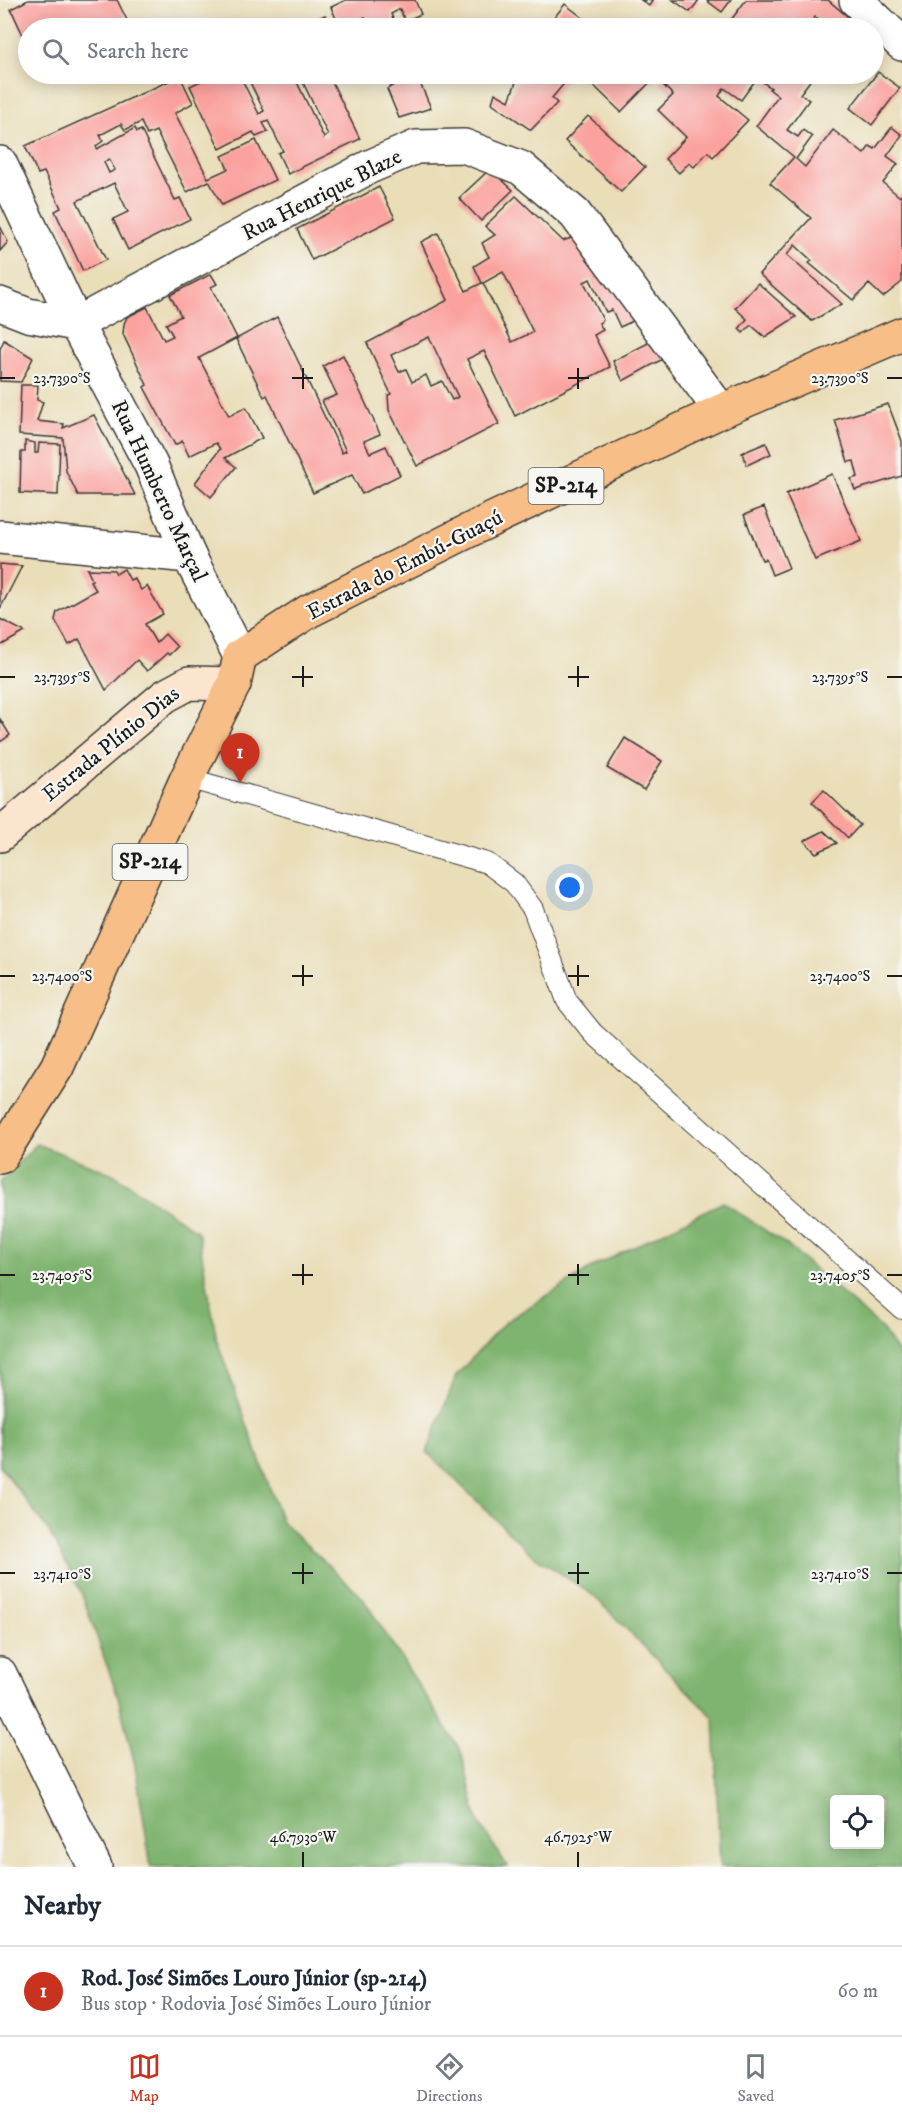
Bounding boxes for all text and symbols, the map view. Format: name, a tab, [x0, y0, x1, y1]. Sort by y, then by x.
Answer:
search box	[18, 18, 884, 84]
icon: search	[39, 35, 72, 68]
text: Search here	[87, 38, 189, 65]
street label: Rua Henrique Blaze	[238, 143, 406, 247]
text: 23.7390°S	[33, 369, 91, 388]
text: 23.7390°S	[811, 369, 869, 388]
street label: Rua Humberto Marçal	[105, 396, 213, 587]
road number: SP-214	[528, 468, 604, 504]
street label: Estrada do Embú-Guaçú	[303, 504, 507, 626]
text: 23.7395°S	[34, 668, 90, 687]
text: 23.7395°S	[812, 668, 868, 687]
street label: Estrada Plínio Dias	[37, 680, 185, 808]
pin: 1	[220, 734, 260, 783]
road number: SP-214	[112, 844, 188, 880]
your location	[555, 873, 584, 902]
text: 23.7400°S	[32, 967, 92, 986]
text: 23.7400°S	[810, 967, 870, 986]
text: 23.7405°S	[32, 1266, 92, 1285]
text: 23.7405°S	[810, 1266, 870, 1285]
text: 23.7410°S	[33, 1565, 91, 1584]
text: 23.7410°S	[811, 1565, 869, 1584]
map controls	[830, 1795, 884, 1849]
button: locate	[830, 1795, 884, 1849]
text: 46.7930°W	[270, 1828, 337, 1847]
text: 46.7925°W	[544, 1828, 612, 1847]
text: Nearby	[24, 1890, 101, 1923]
text: Rod. José Simões Louro Júnior (sp-214)	[81, 1965, 427, 1992]
text: 1	[40, 1979, 47, 2004]
text: 60 m	[838, 1979, 878, 2004]
text: Bus stop · Rodovia José Simões Louro Júnior	[81, 1992, 431, 2017]
tab: Map	[128, 2050, 161, 2106]
tab: Directions	[416, 2050, 482, 2106]
tab: Saved	[738, 2050, 774, 2106]

